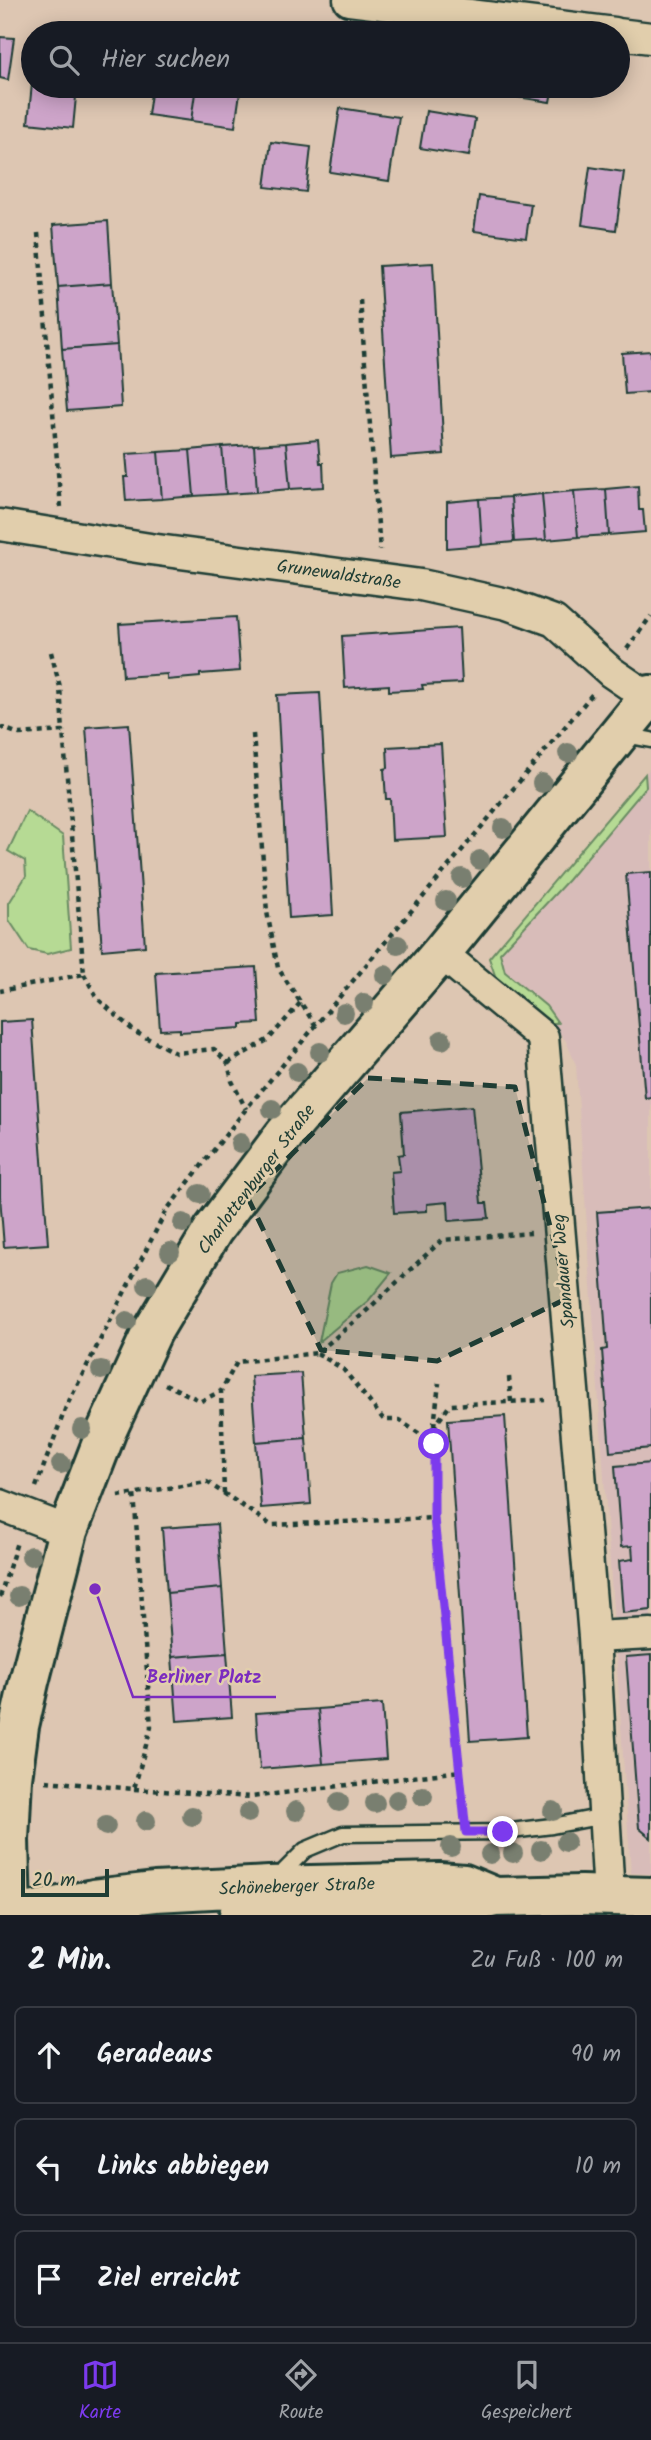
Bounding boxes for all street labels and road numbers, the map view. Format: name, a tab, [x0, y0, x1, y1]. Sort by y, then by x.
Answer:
street label: Grunewaldstraße	[275, 552, 403, 599]
street label: Charlottenburger Straße	[191, 1098, 324, 1261]
street label: Spandauer Weg	[545, 1213, 584, 1329]
street label: Schöneberger Straße	[219, 1870, 375, 1905]

